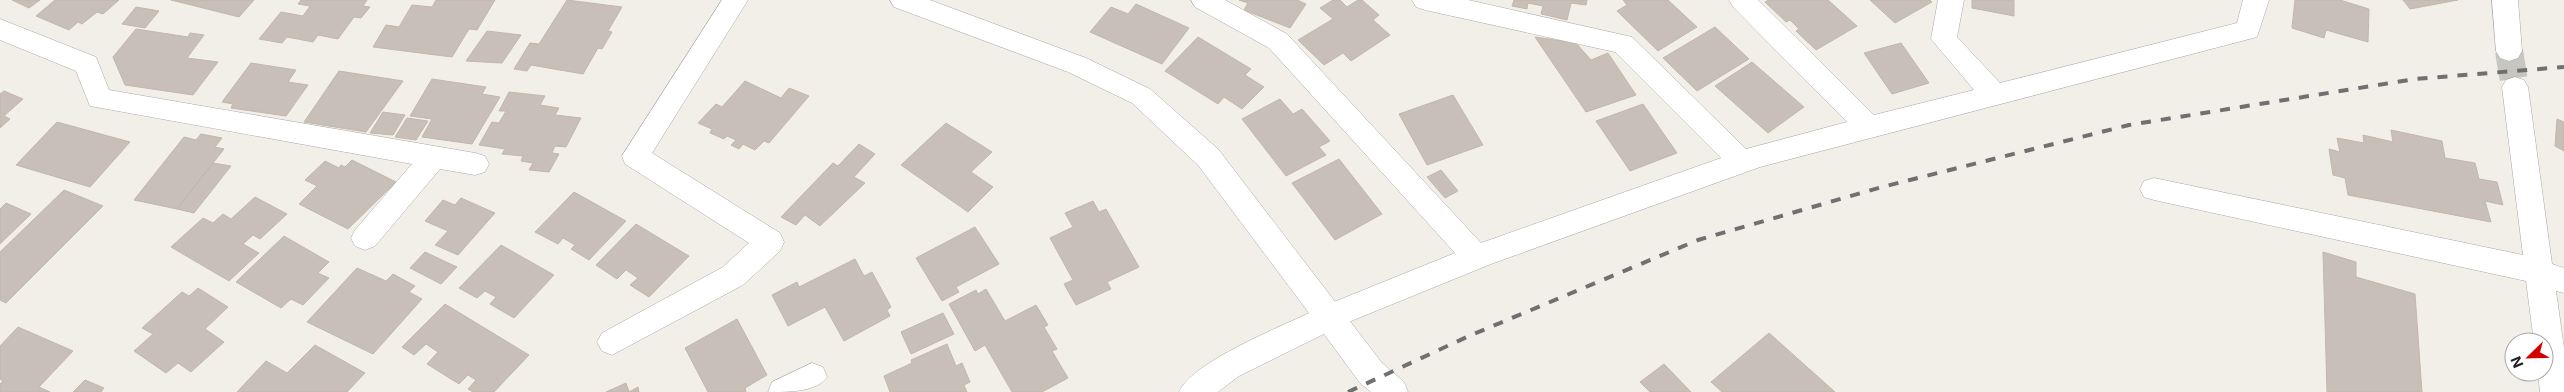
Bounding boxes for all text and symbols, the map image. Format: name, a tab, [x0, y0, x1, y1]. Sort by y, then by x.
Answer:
north arrow	[2504, 332, 2554, 382]
text: N	[2507, 354, 2526, 371]

